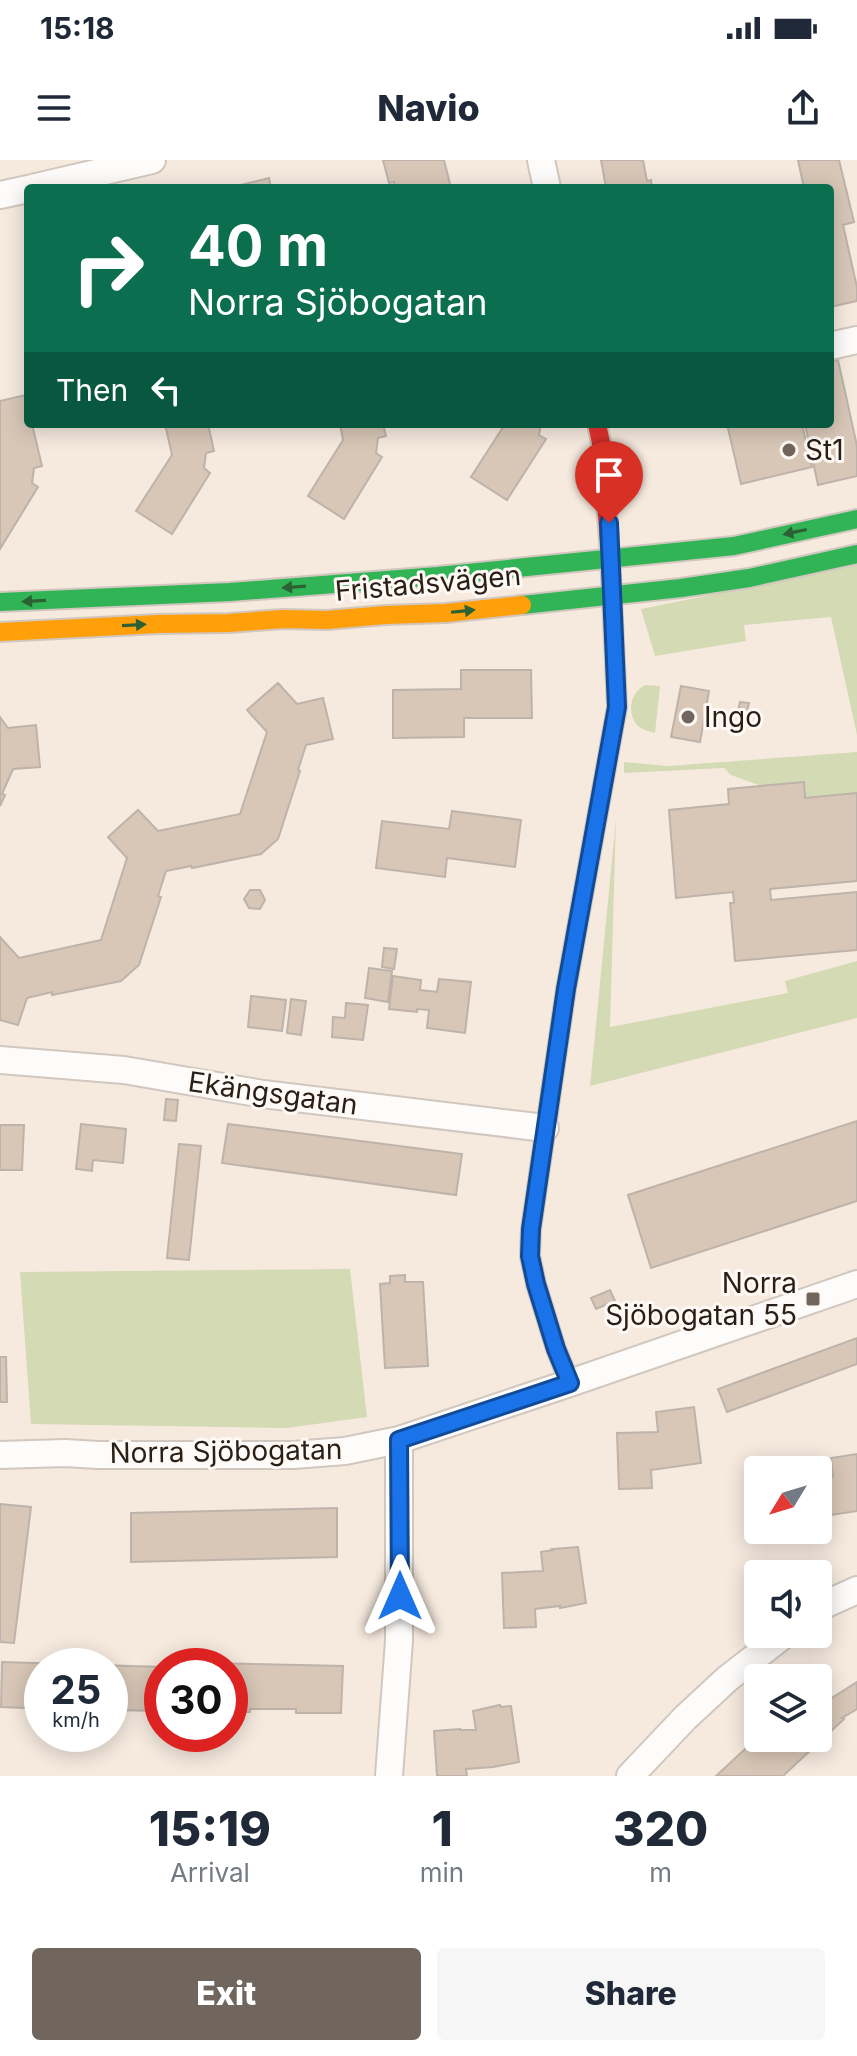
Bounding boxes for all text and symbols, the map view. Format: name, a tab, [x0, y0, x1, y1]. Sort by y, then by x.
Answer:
text: 15:18	[40, 10, 115, 46]
icon: menu	[32, 86, 76, 130]
text: Navio	[377, 86, 480, 130]
icon: share	[781, 86, 825, 130]
text: 40 m	[188, 212, 328, 280]
icon: right	[56, 216, 160, 320]
text: Norra Sjöbogatan	[188, 280, 487, 324]
icon: left	[144, 368, 188, 412]
text: Then	[56, 372, 128, 408]
place label: St1	[805, 433, 844, 467]
pin	[575, 441, 643, 523]
marker: St1	[780, 441, 798, 459]
icon: arrive	[587, 453, 631, 497]
one-way arrow	[783, 526, 808, 539]
street label: Fristadsvägen	[334, 558, 522, 608]
one-way arrow	[281, 581, 306, 594]
one-way arrow	[21, 594, 46, 607]
one-way arrow	[451, 604, 476, 617]
one-way arrow	[122, 618, 147, 631]
place label: Ingo	[704, 700, 762, 734]
marker: Ingo	[679, 708, 697, 726]
street label: Ekängsgatan	[186, 1064, 360, 1122]
place label: Norra Sjöbogatan 55	[605, 1266, 797, 1332]
marker: Norra Sjöbogatan 55	[804, 1290, 822, 1308]
street label: Norra Sjöbogatan	[109, 1432, 343, 1470]
north arrow	[744, 1456, 832, 1544]
map controls	[744, 1456, 832, 1752]
position arrow	[358, 1554, 442, 1638]
button: sound	[744, 1560, 832, 1648]
speed limit sign: 30	[144, 1648, 248, 1752]
button: layers	[744, 1664, 832, 1752]
text: 25	[51, 1665, 101, 1714]
text: km/h	[52, 1708, 100, 1732]
text: 15:19	[149, 1799, 271, 1858]
text: 1	[431, 1799, 453, 1858]
text: 320	[613, 1799, 708, 1858]
text: Arrival	[170, 1857, 250, 1888]
text: min	[420, 1857, 464, 1888]
text: m	[649, 1857, 672, 1888]
button: Exit	[32, 1948, 421, 2040]
button: Share	[437, 1948, 825, 2040]

